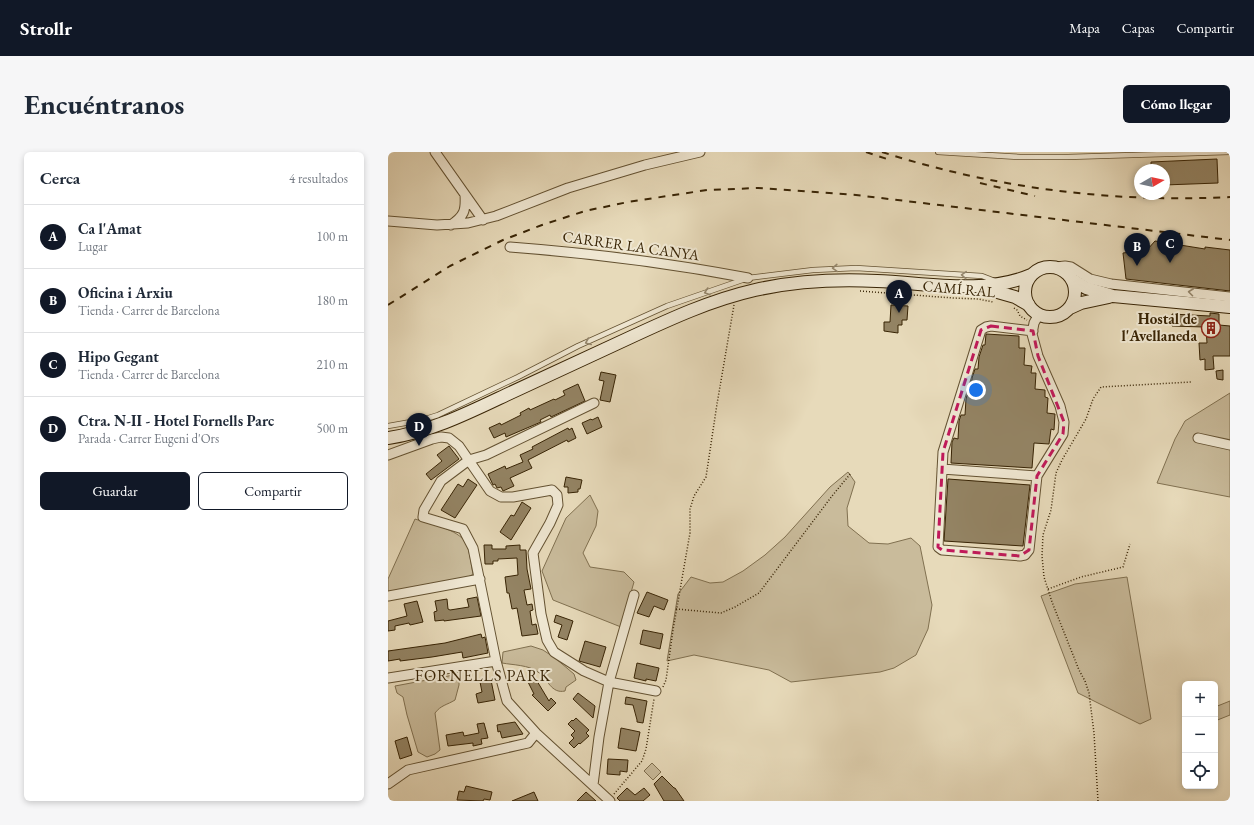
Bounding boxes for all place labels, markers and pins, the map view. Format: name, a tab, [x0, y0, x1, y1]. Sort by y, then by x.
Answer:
pin: C	[1157, 230, 1183, 263]
pin: B	[1124, 233, 1150, 266]
pin: A	[886, 280, 912, 313]
place label: Hostal de l'Avellaneda	[1122, 309, 1197, 345]
building icon: Hostal de l'Avellaneda	[1200, 317, 1222, 339]
pin: D	[406, 413, 432, 446]

